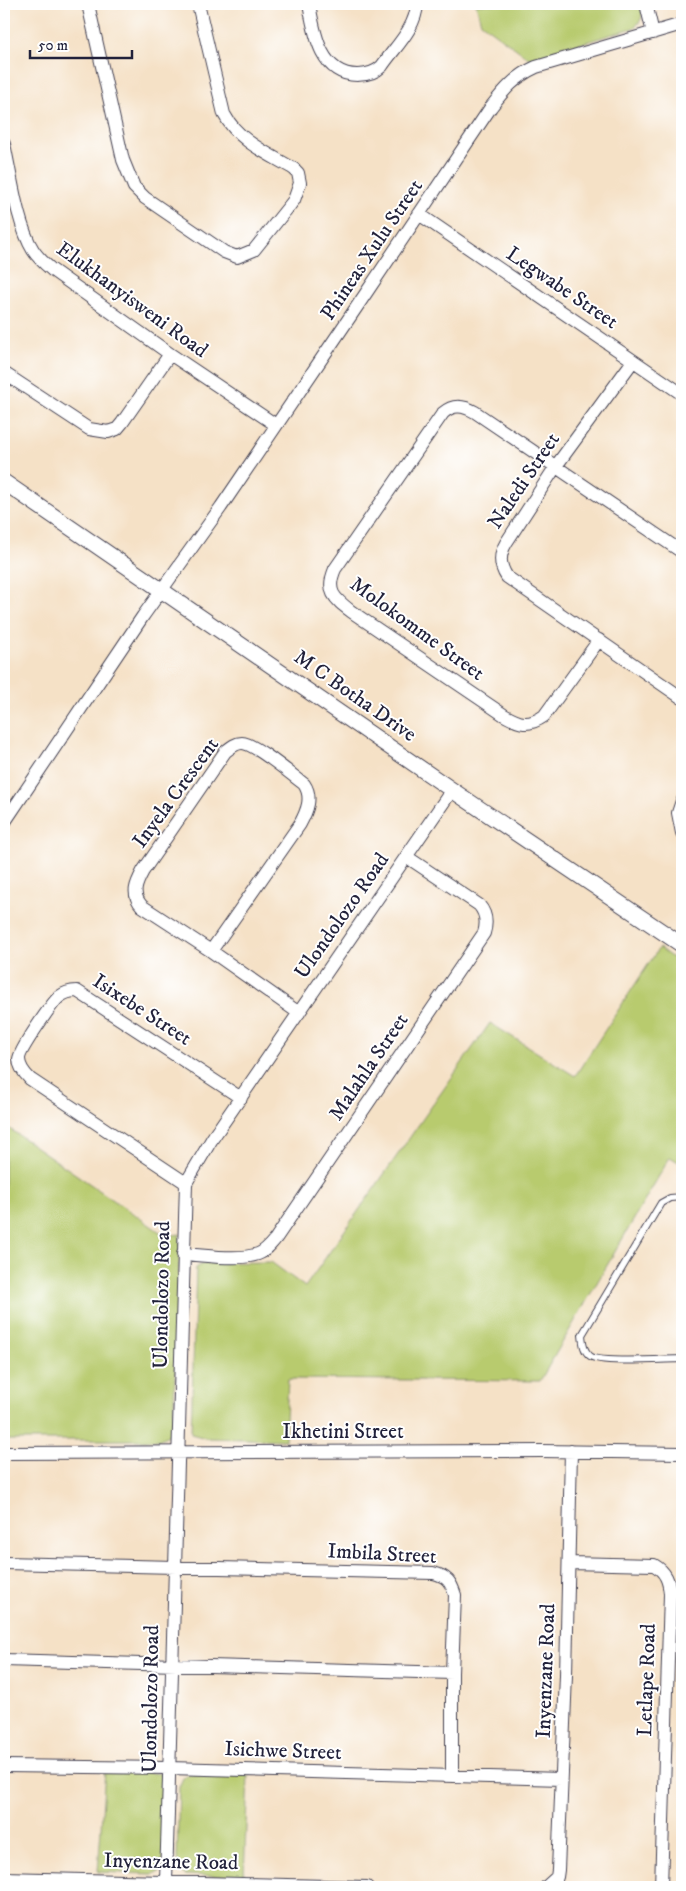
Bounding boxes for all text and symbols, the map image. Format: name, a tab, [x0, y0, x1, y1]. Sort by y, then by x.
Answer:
scale bar	[30, 28, 132, 60]
text: 50 m	[38, 36, 68, 55]
street label: Phineas Xulu Street	[315, 174, 429, 325]
street label: Elukhanyisweni Road	[51, 236, 213, 364]
street label: Legwabe Street	[501, 241, 623, 335]
street label: Naledi Street	[482, 428, 566, 534]
street label: Molokomme Street	[345, 571, 490, 687]
street label: M C Botha Drive	[289, 644, 422, 748]
street label: Inyela Crescent	[127, 732, 225, 853]
street label: Ulondolozo Road	[289, 848, 395, 984]
street label: Isixebe Street	[88, 968, 197, 1052]
street label: Malahla Street	[324, 1008, 415, 1126]
street label: Ulondolozo Road	[148, 1220, 176, 1369]
street label: Ikhetini Street	[282, 1419, 404, 1445]
street label: Imbila Street	[327, 1538, 437, 1570]
street label: Inyenzane Road	[531, 1603, 561, 1739]
street label: Letlape Road	[632, 1623, 662, 1737]
street label: Ulondolozo Road	[137, 1624, 165, 1773]
street label: Isichwe Street	[224, 1736, 342, 1766]
street label: Inyenzane Road	[103, 1848, 239, 1876]

